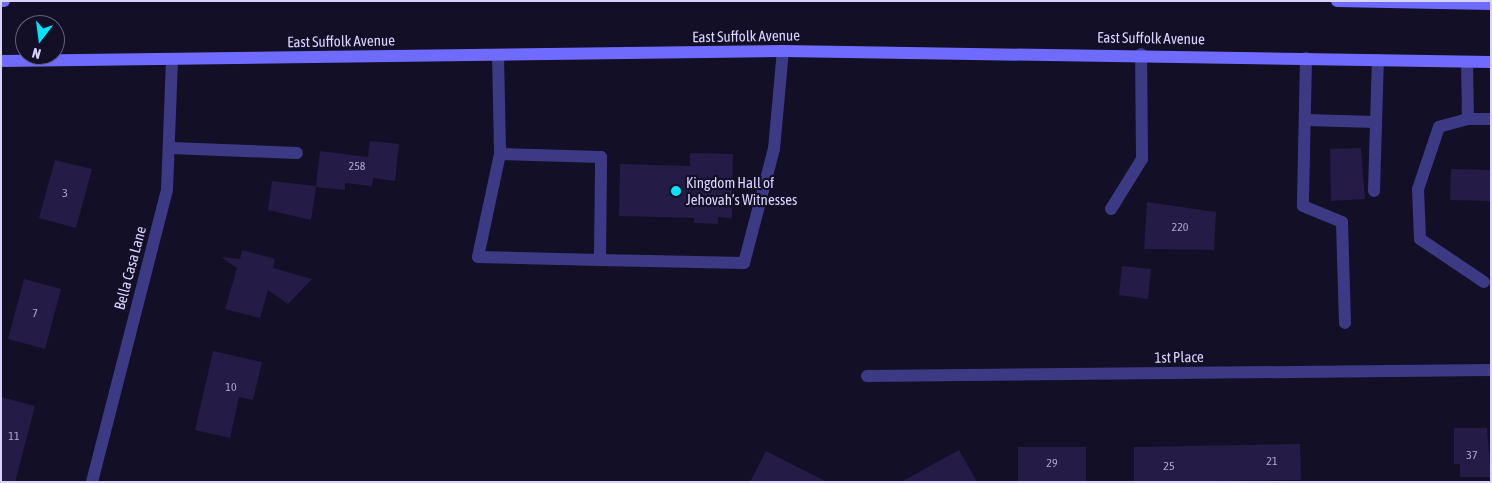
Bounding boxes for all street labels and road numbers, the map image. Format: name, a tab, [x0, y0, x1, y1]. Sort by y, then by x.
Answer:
street label: East Suffolk Avenue	[692, 26, 800, 46]
street label: East Suffolk Avenue	[1097, 28, 1205, 48]
street label: East Suffolk Avenue	[287, 31, 395, 51]
street label: Bella Casa Lane	[110, 224, 150, 312]
street label: 1st Place	[1154, 348, 1204, 366]

